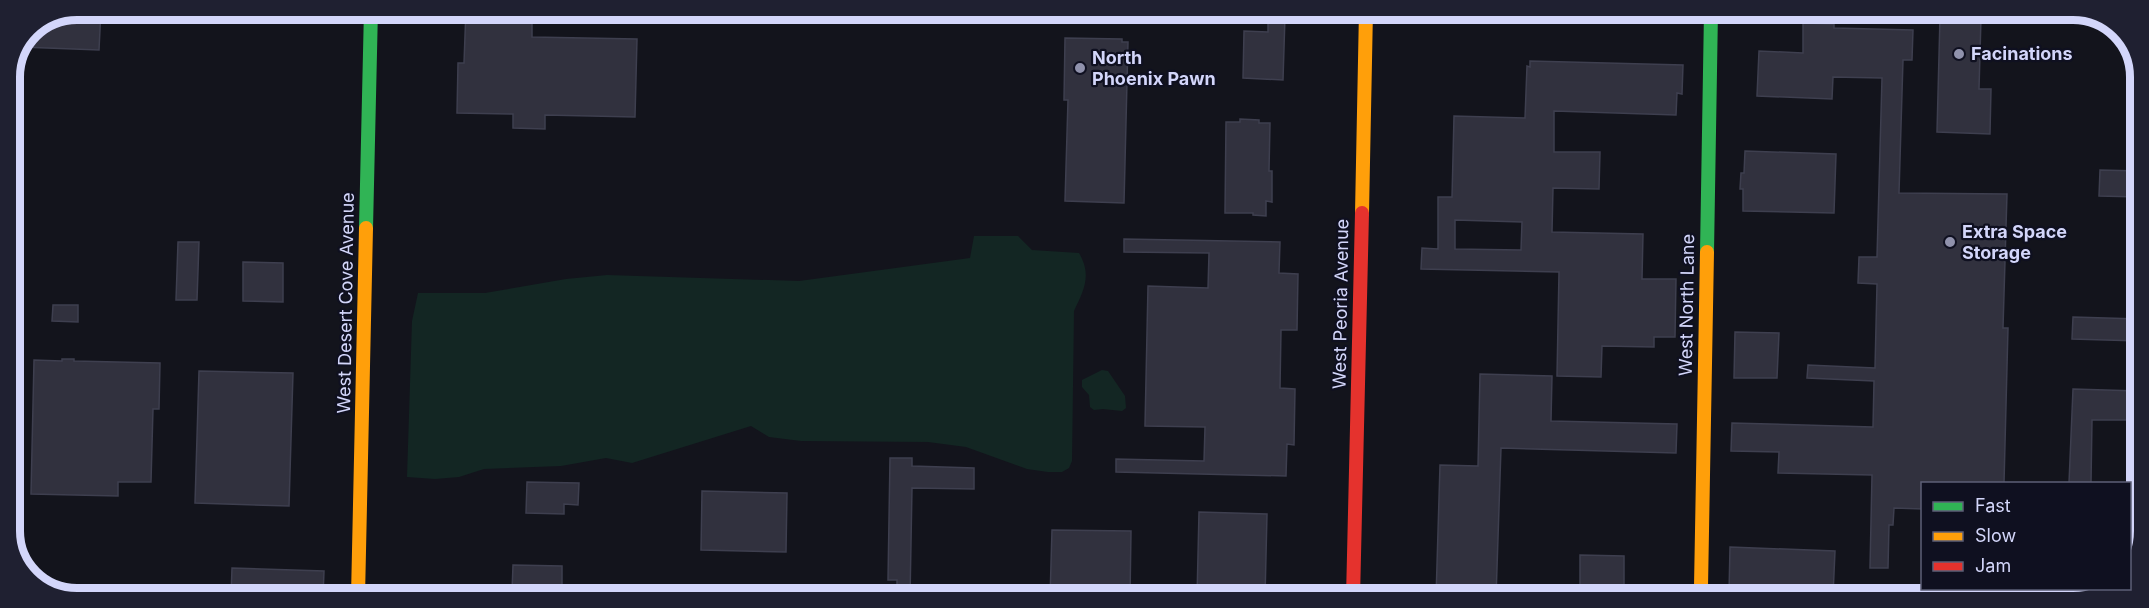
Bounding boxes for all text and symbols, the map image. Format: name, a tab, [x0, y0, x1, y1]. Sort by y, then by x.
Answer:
place label: Facinations	[1971, 43, 2073, 64]
place label: North Phoenix Pawn	[1092, 47, 1216, 89]
marker: Facinations	[1952, 47, 1966, 61]
marker: North Phoenix Pawn	[1073, 61, 1087, 75]
street label: West Desert Cove Avenue	[333, 192, 358, 414]
street label: West Peoria Avenue	[1329, 219, 1352, 389]
place label: Extra Space Storage	[1962, 221, 2067, 263]
street label: West North Lane	[1675, 234, 1698, 376]
marker: Extra Space Storage	[1943, 235, 1957, 249]
legend	[1921, 482, 2131, 590]
text: Fast	[1975, 495, 2011, 516]
text: Slow	[1975, 525, 2016, 546]
text: Jam	[1975, 555, 2011, 576]

